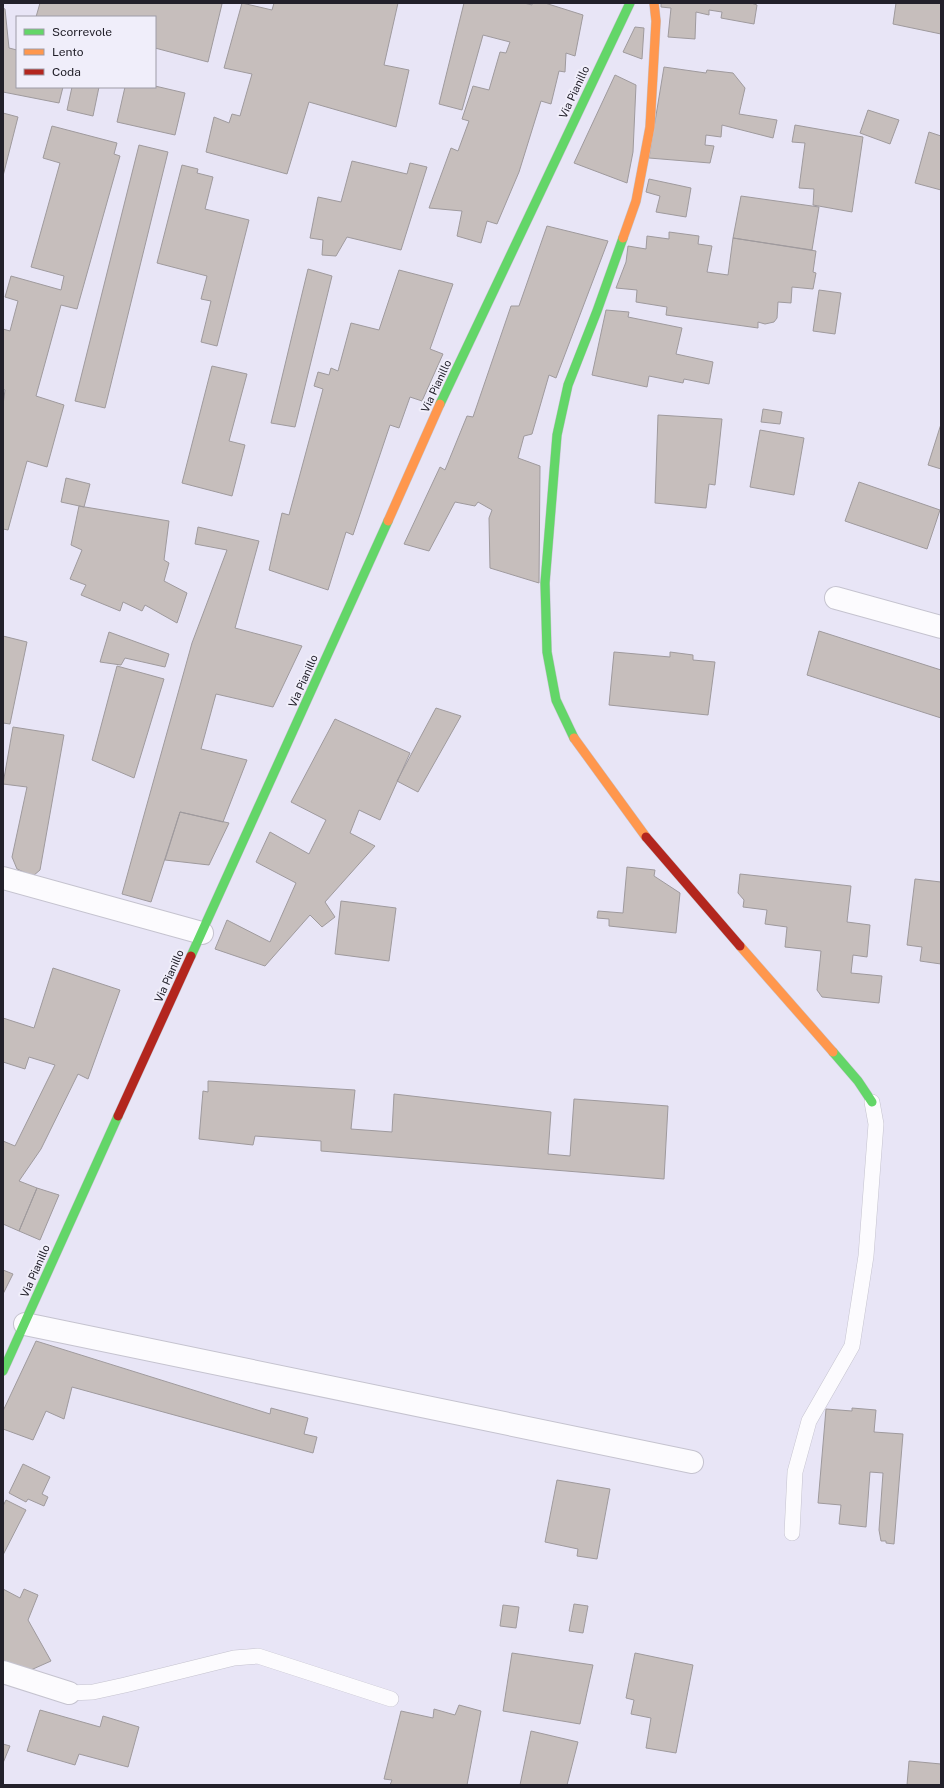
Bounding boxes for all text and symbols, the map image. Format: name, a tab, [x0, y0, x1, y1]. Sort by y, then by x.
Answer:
legend	[16, 16, 156, 88]
text: Scorrevole	[52, 25, 112, 39]
text: Lento	[52, 45, 84, 59]
street label: Via Pianillo	[557, 64, 591, 120]
text: Coda	[52, 65, 81, 79]
street label: Via Pianillo	[419, 358, 453, 414]
street label: Via Pianillo	[286, 653, 320, 709]
street label: Via Pianillo	[152, 948, 186, 1004]
street label: Via Pianillo	[18, 1243, 52, 1299]

